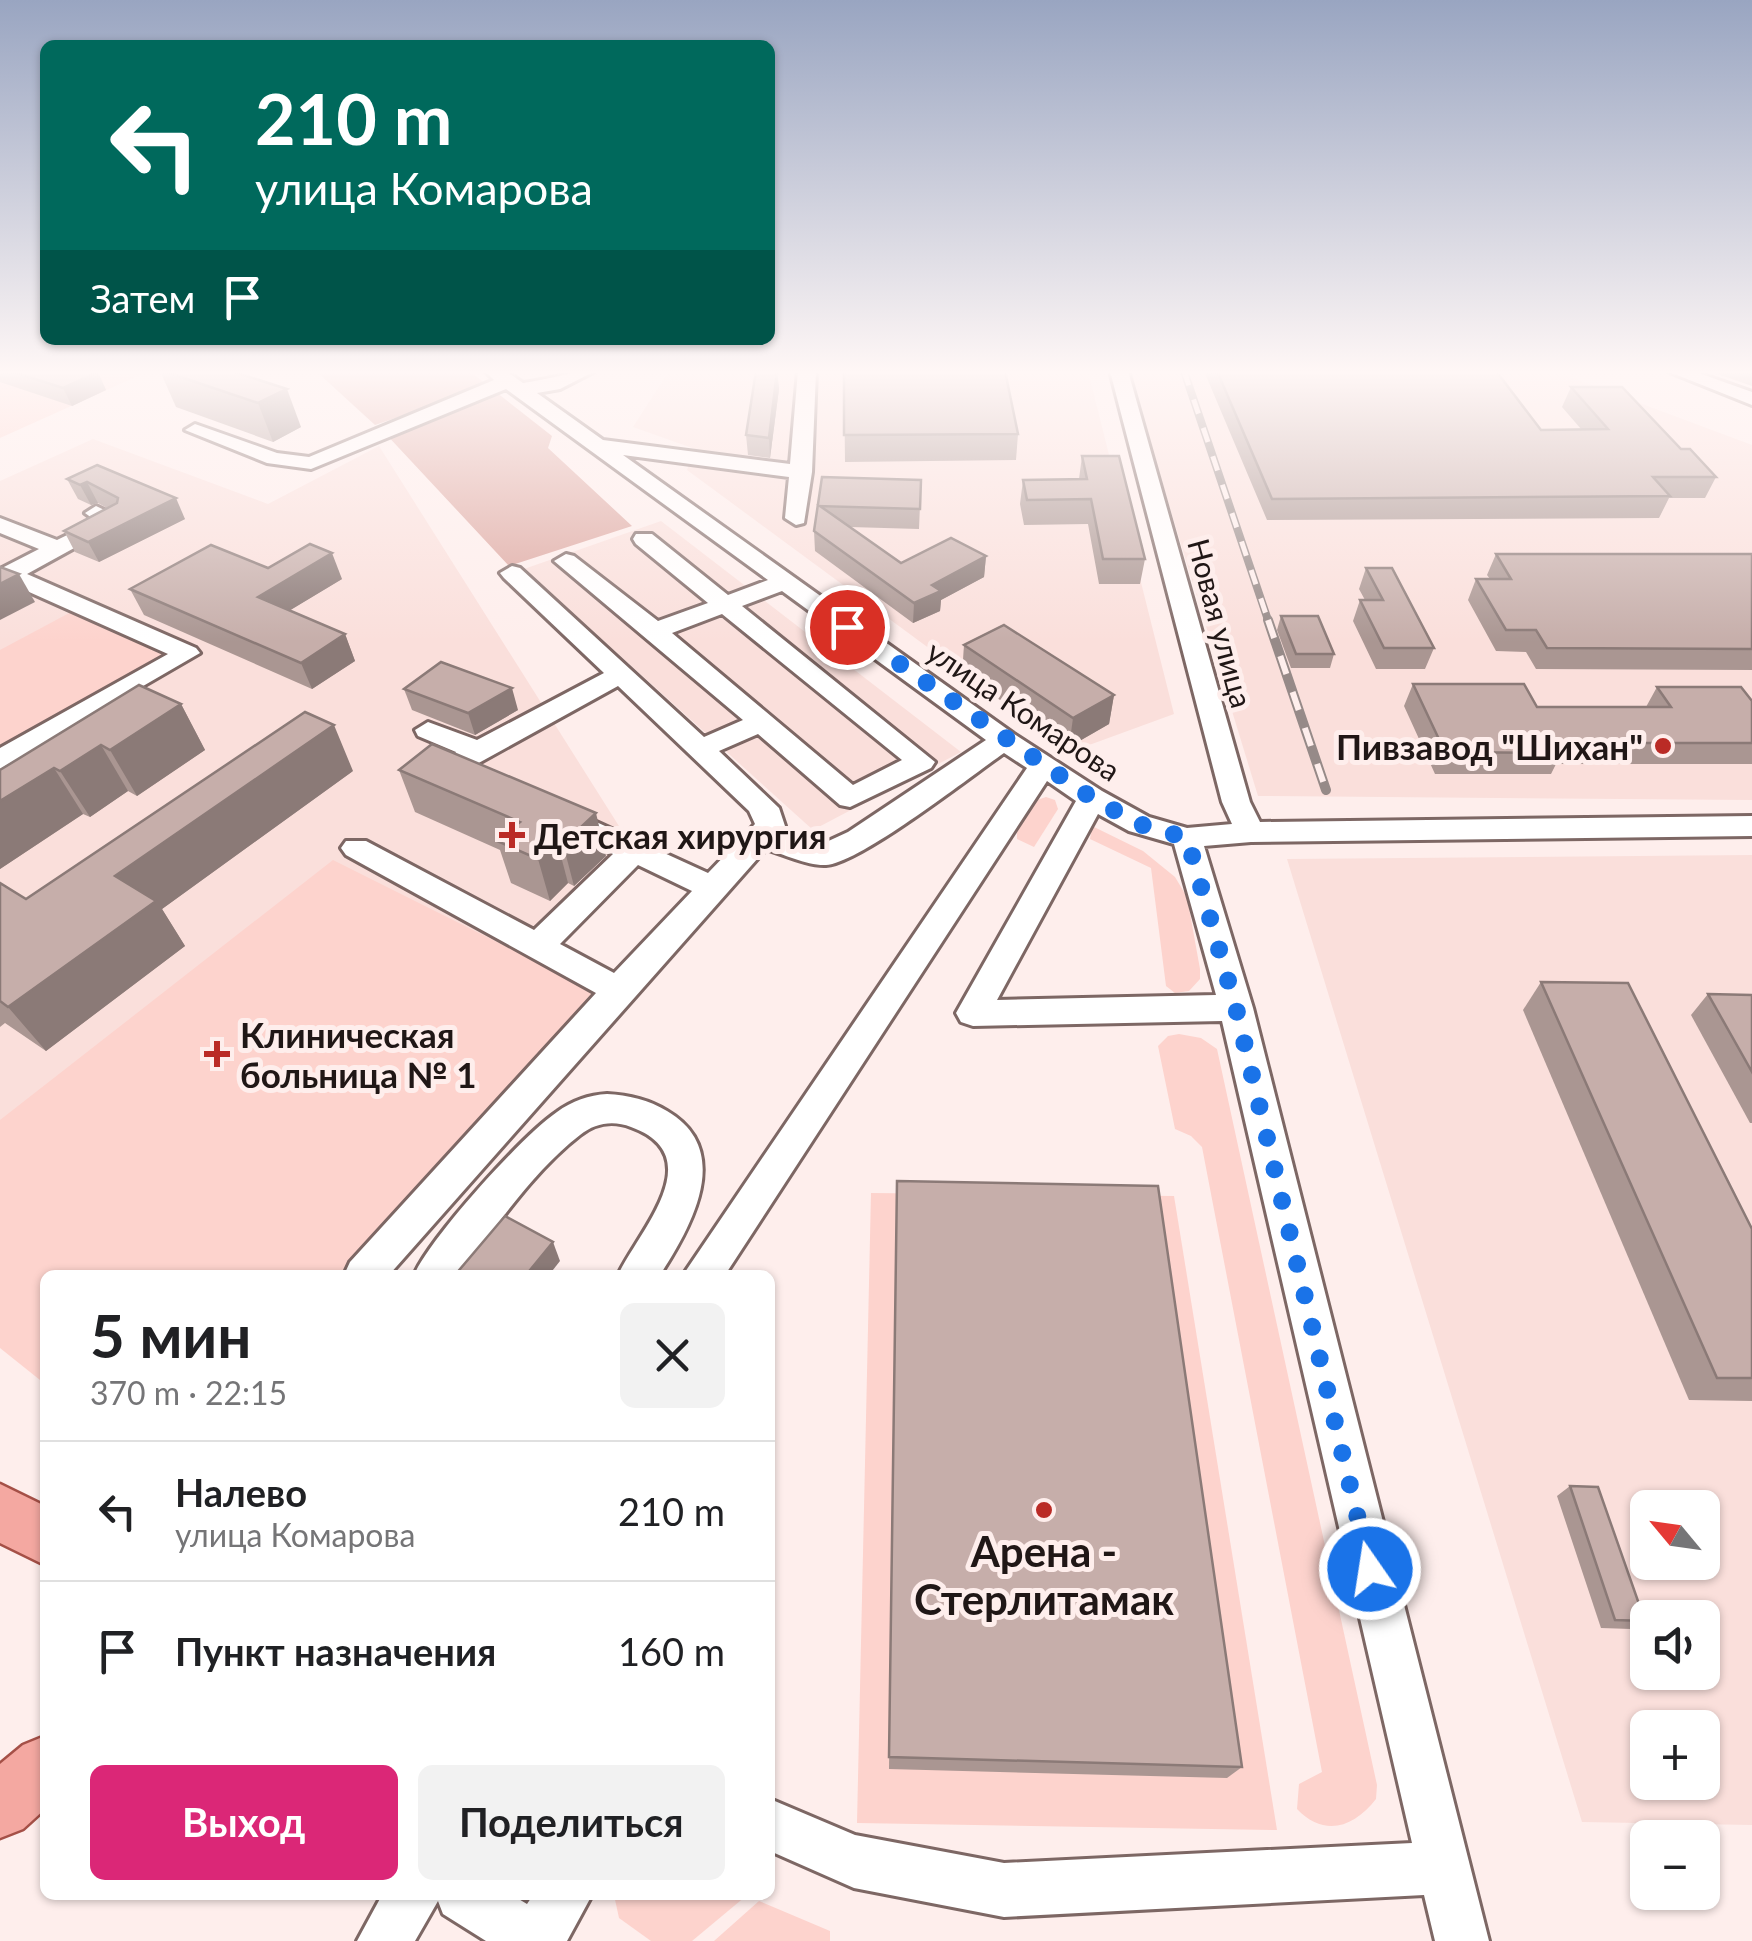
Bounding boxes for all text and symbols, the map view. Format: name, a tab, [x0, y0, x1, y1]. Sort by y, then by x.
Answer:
text: 210 m	[255, 76, 452, 160]
icon: left	[90, 80, 220, 210]
text: улица Комарова	[255, 161, 593, 215]
icon: arrive	[215, 270, 270, 325]
text: Затем	[90, 275, 195, 321]
street label: Новая улица	[1181, 534, 1261, 712]
pin	[805, 585, 890, 670]
icon: arrive	[820, 600, 875, 655]
street label: улица Комарова	[921, 632, 1127, 788]
place label: Пивзавод "Шихан"	[1336, 725, 1643, 767]
marker: Пивзавод "Шихан"	[1652, 735, 1674, 757]
place label: Детская хирургия	[534, 814, 827, 856]
marker: Детская хирургия	[499, 822, 525, 848]
place label: Клиническая больница № 1	[240, 1013, 477, 1095]
marker: Клиническая больница № 1	[204, 1041, 230, 1067]
text: 5 мин	[90, 1299, 252, 1371]
button: close	[620, 1303, 725, 1408]
text: 370 m · 22:15	[90, 1373, 287, 1412]
text: Налево	[175, 1469, 307, 1515]
icon: left	[90, 1484, 145, 1539]
text: 210 m	[618, 1488, 725, 1534]
north arrow	[1630, 1490, 1720, 1580]
map controls	[1630, 1490, 1720, 1910]
marker: Арена - Стерлитамак	[1033, 1499, 1055, 1521]
text: улица Комарова	[175, 1515, 415, 1554]
position arrow	[1318, 1517, 1422, 1621]
place label: Арена - Стерлитамак	[914, 1526, 1174, 1624]
button: sound	[1630, 1600, 1720, 1690]
icon: arrive	[90, 1624, 145, 1679]
text: Пункт назначения	[175, 1628, 496, 1674]
text: 160 m	[618, 1628, 725, 1674]
button: +	[1630, 1710, 1720, 1800]
button: Выход	[90, 1765, 398, 1880]
button: Поделиться	[418, 1765, 725, 1880]
button: −	[1630, 1820, 1720, 1910]

